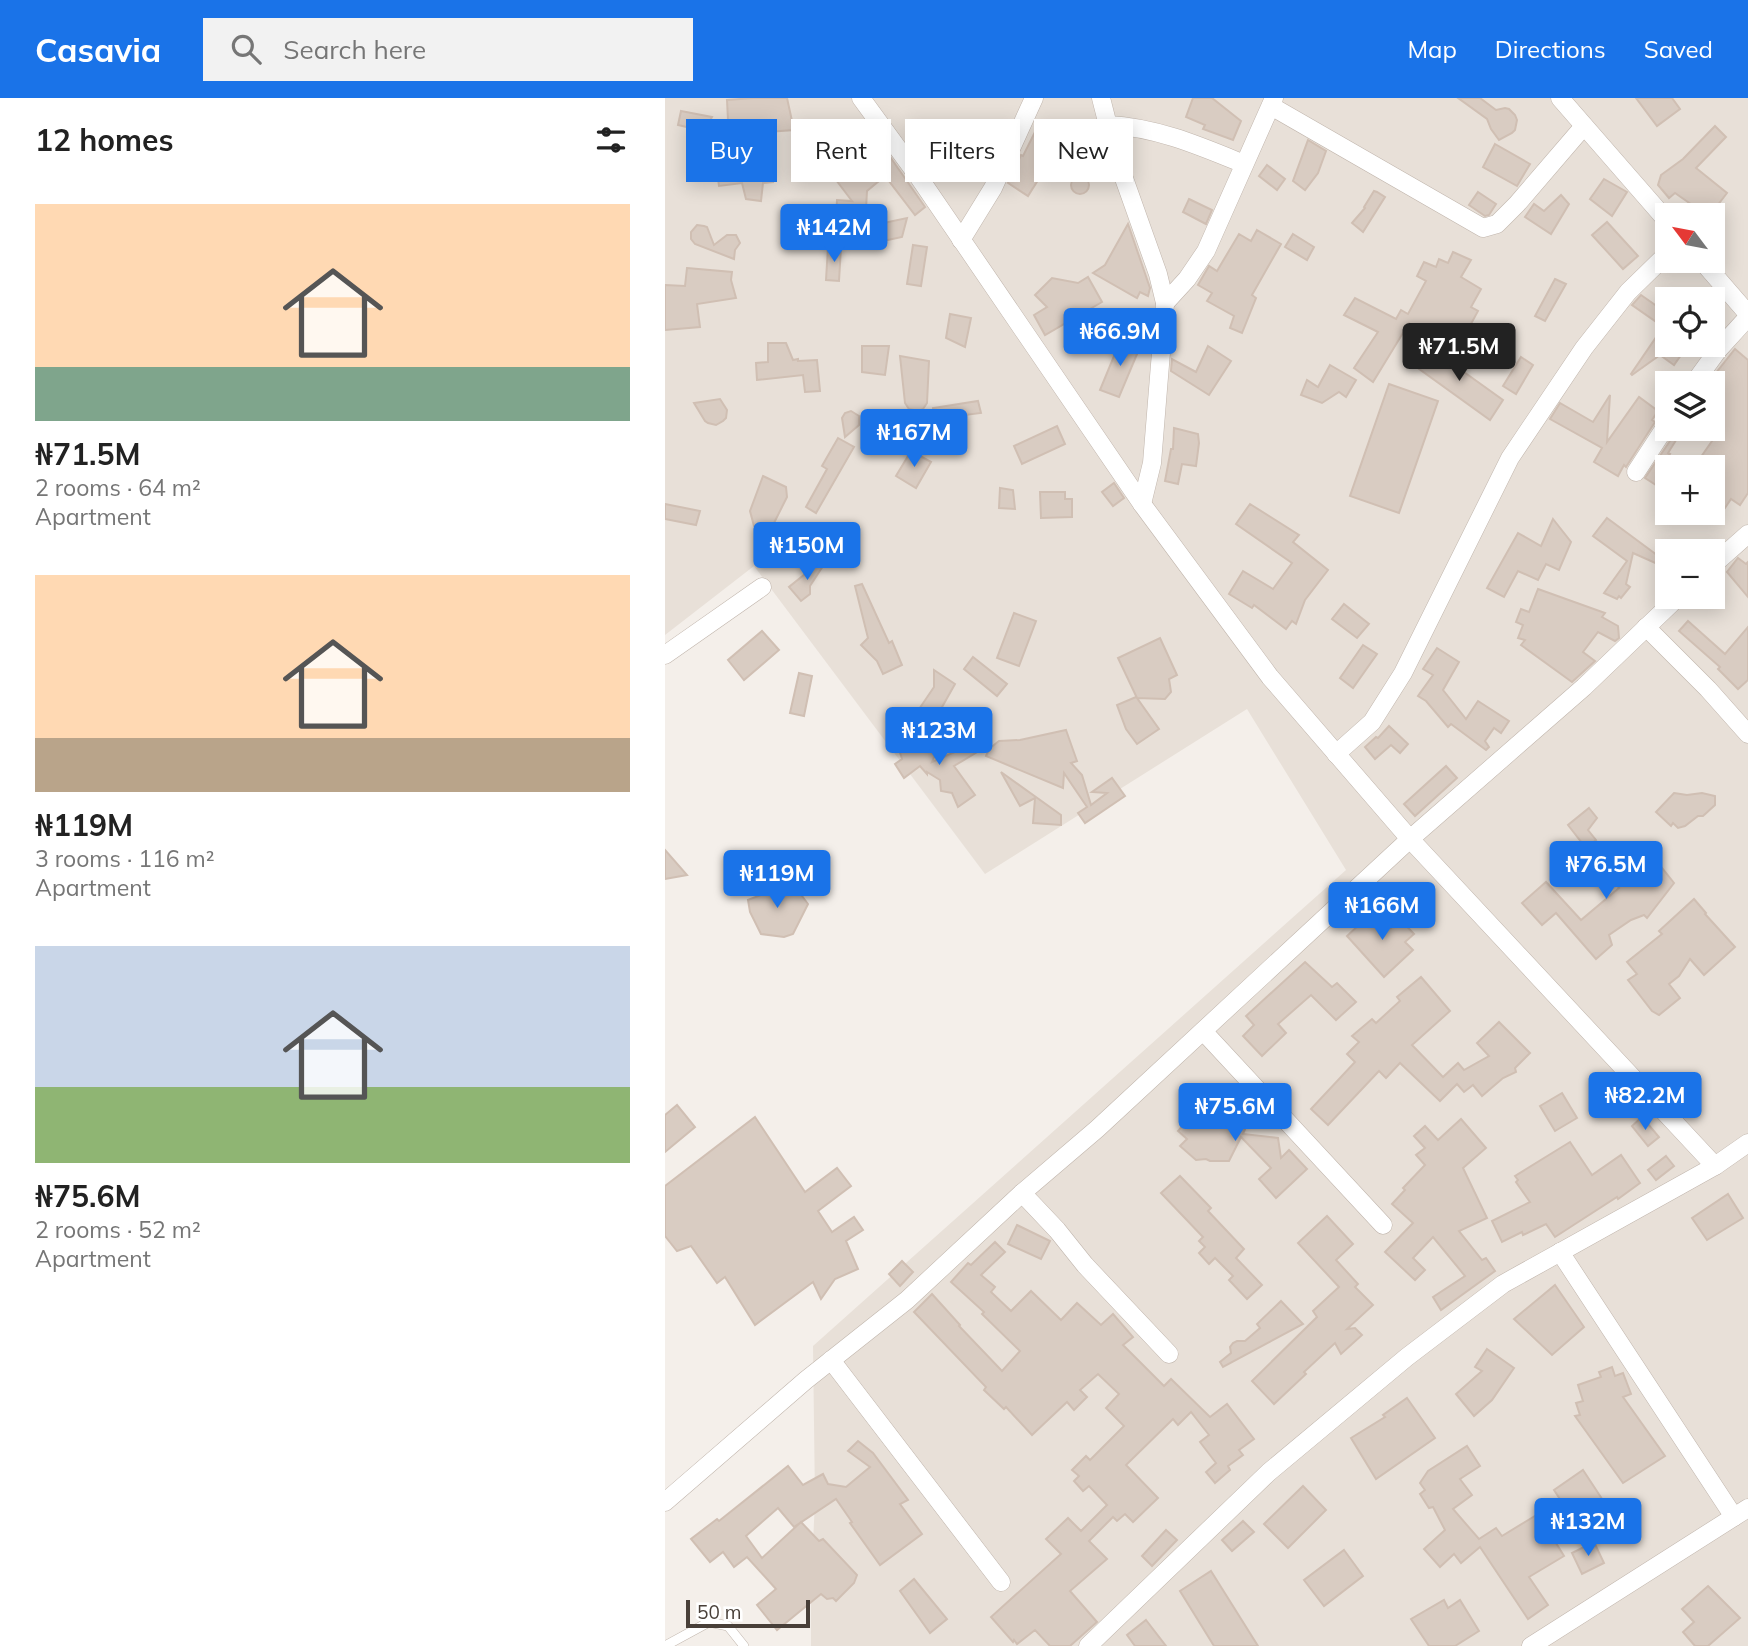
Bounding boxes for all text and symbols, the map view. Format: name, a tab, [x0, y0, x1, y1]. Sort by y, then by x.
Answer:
search box	[203, 18, 693, 81]
text: Casavia	[35, 29, 161, 70]
icon: search	[227, 30, 265, 68]
text: Search here	[283, 33, 426, 66]
text: Map	[1407, 34, 1457, 64]
text: Directions	[1495, 34, 1606, 64]
text: Saved	[1644, 34, 1713, 64]
chip: Buy	[686, 119, 777, 182]
chip: Rent	[791, 119, 891, 182]
chip: Filters	[905, 119, 1020, 182]
chip: New	[1034, 119, 1133, 182]
text: 12 homes	[35, 121, 174, 159]
icon: filters	[592, 121, 630, 159]
north arrow	[1655, 203, 1725, 273]
map controls	[1655, 203, 1725, 609]
pin: ₦142M	[785, 204, 883, 264]
text: ₦142M	[796, 212, 872, 241]
icon: home	[270, 250, 396, 376]
button: locate	[1655, 287, 1725, 357]
pin: ₦66.9M	[1063, 308, 1177, 368]
text: ₦66.9M	[1080, 316, 1160, 345]
pin: ₦71.5M	[1402, 324, 1516, 383]
text: ₦71.5M	[1419, 331, 1499, 360]
button: layers	[1655, 371, 1725, 441]
pin: ₦167M	[865, 410, 963, 469]
text: ₦167M	[876, 417, 952, 446]
text: ₦71.5M	[35, 435, 141, 473]
button: +	[1655, 455, 1725, 525]
text: 2 rooms · 64 m²	[35, 473, 201, 502]
text: Apartment	[35, 502, 151, 531]
pin: ₦150M	[758, 522, 856, 582]
text: ₦150M	[769, 530, 845, 559]
button: −	[1655, 539, 1725, 609]
icon: home	[270, 621, 396, 747]
pin: ₦123M	[890, 708, 988, 767]
text: ₦123M	[901, 715, 977, 744]
text: ₦119M	[35, 806, 133, 844]
pin: ₦76.5M	[1549, 842, 1663, 901]
text: 3 rooms · 116 m²	[35, 844, 215, 873]
text: ₦76.5M	[1566, 849, 1646, 878]
pin: ₦119M	[728, 850, 826, 910]
text: ₦119M	[739, 858, 815, 887]
text: Apartment	[35, 873, 151, 902]
pin: ₦166M	[1333, 882, 1431, 942]
text: ₦166M	[1344, 890, 1420, 919]
icon: home	[270, 992, 396, 1118]
pin: ₦82.2M	[1588, 1072, 1702, 1132]
text: ₦82.2M	[1605, 1080, 1685, 1109]
pin: ₦75.6M	[1178, 1084, 1292, 1143]
text: ₦75.6M	[1195, 1091, 1275, 1120]
text: ₦75.6M	[35, 1177, 141, 1215]
text: 2 rooms · 52 m²	[35, 1215, 201, 1244]
text: Apartment	[35, 1244, 151, 1273]
pin: ₦132M	[1539, 1498, 1637, 1558]
text: ₦132M	[1550, 1506, 1626, 1535]
scale bar	[686, 1597, 810, 1629]
text: 50 m	[697, 1600, 741, 1624]

